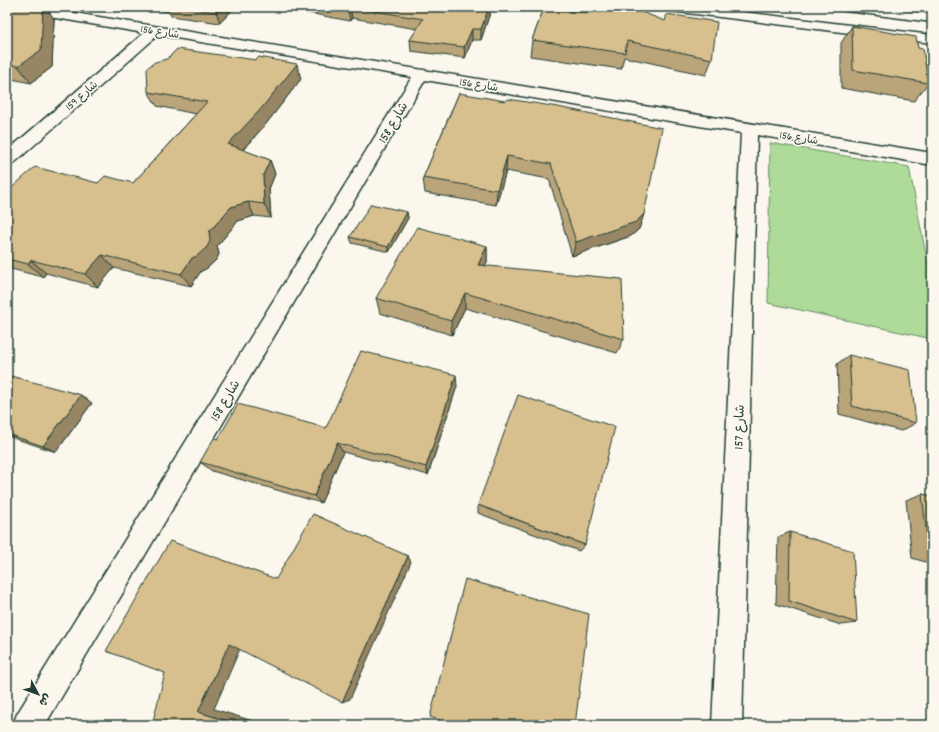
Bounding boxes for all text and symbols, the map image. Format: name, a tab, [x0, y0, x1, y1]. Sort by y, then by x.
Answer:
street label: شارع 156	[139, 22, 180, 44]
street label: شارع 156	[458, 75, 499, 97]
street label: شارع 159	[62, 78, 102, 115]
street label: شارع 158	[374, 99, 414, 148]
street label: شارع 156	[778, 128, 819, 150]
street label: شارع 158	[206, 377, 246, 426]
street label: شارع 157	[730, 404, 751, 450]
north arrow	[18, 674, 58, 714]
text: ش	[34, 689, 54, 709]

